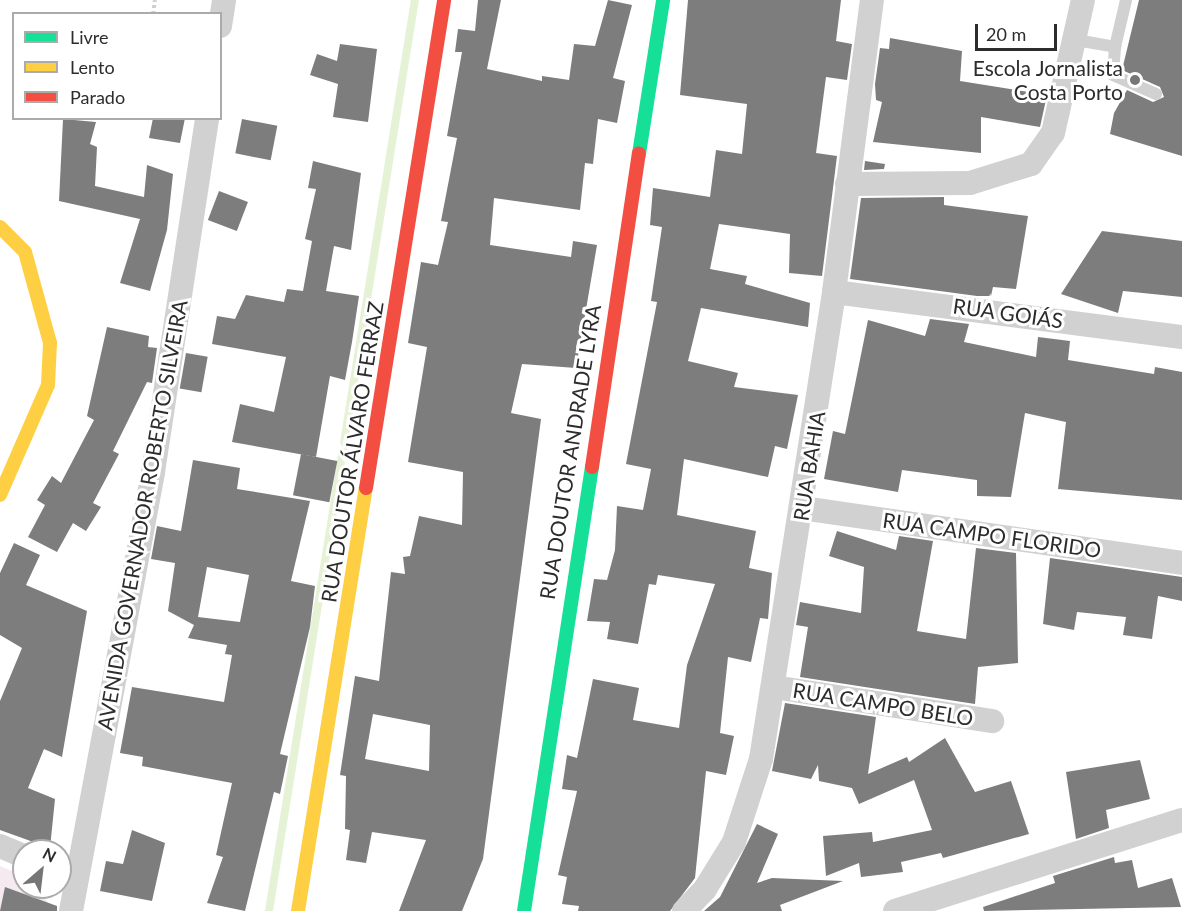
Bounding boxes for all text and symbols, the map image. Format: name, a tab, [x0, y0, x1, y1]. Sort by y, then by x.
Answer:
legend	[12, 12, 222, 120]
scale bar	[978, 12, 1060, 50]
text: 20 m	[986, 23, 1026, 45]
text: Livre	[70, 26, 109, 48]
place label: Escola Jornalista Costa Porto	[972, 55, 1123, 105]
text: Lento	[70, 56, 115, 78]
marker: Escola Jornalista Costa Porto	[1128, 73, 1142, 87]
text: Parado	[70, 86, 125, 108]
street label: RUA GOIÁS	[951, 293, 1065, 333]
street label: AVENIDA GOVERNADOR ROBERTO SILVEIRA	[92, 298, 192, 732]
street label: RUA DOUTOR ÁLVARO FERRAZ	[316, 299, 388, 605]
street label: RUA DOUTOR ANDRADE LYRA	[534, 302, 606, 602]
street label: RUA BAHIA	[788, 409, 830, 523]
street label: RUA CAMPO FLORIDO	[881, 507, 1103, 563]
street label: RUA CAMPO BELO	[791, 677, 975, 731]
north arrow	[12, 839, 72, 899]
text: N	[40, 843, 60, 866]

